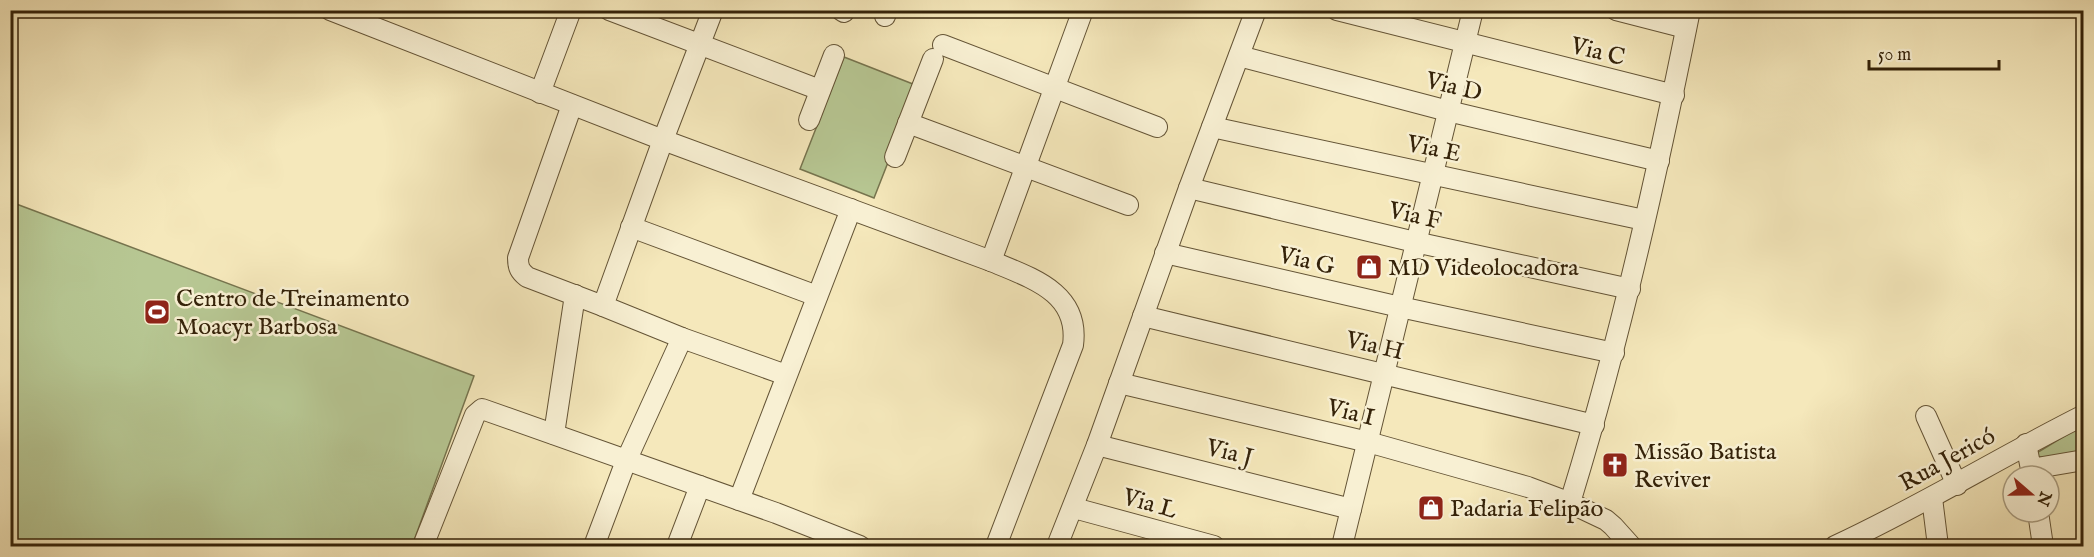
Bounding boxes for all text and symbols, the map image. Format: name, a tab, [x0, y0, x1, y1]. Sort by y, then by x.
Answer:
street label: Via C	[1566, 31, 1628, 74]
scale bar	[1869, 33, 2000, 71]
text: 50 m	[1878, 44, 1911, 67]
street label: Via D	[1421, 65, 1485, 109]
street label: Via E	[1403, 128, 1463, 170]
street label: Via F	[1384, 195, 1444, 238]
street label: Via G	[1275, 240, 1338, 283]
shop icon: MD Videolocadora	[1354, 252, 1384, 282]
place label: MD Videolocadora	[1388, 253, 1579, 284]
place label: Centro de Treinamento Moacyr Barbosa	[176, 284, 410, 343]
sports icon: Centro de Treinamento Moacyr Barbosa	[142, 297, 172, 327]
street label: Via H	[1342, 325, 1407, 368]
street label: Via I	[1323, 392, 1378, 434]
street label: Rua Jericó	[1894, 421, 2001, 499]
street label: Via J	[1202, 432, 1257, 474]
place label: Missão Batista Reviver	[1634, 437, 1777, 496]
church icon: Missão Batista Reviver	[1600, 450, 1630, 480]
north arrow	[2001, 464, 2061, 524]
street label: Via L	[1118, 482, 1181, 527]
text: N	[2031, 488, 2055, 509]
shop icon: Padaria Felipão	[1416, 493, 1446, 523]
place label: Padaria Felipão	[1450, 494, 1603, 525]

